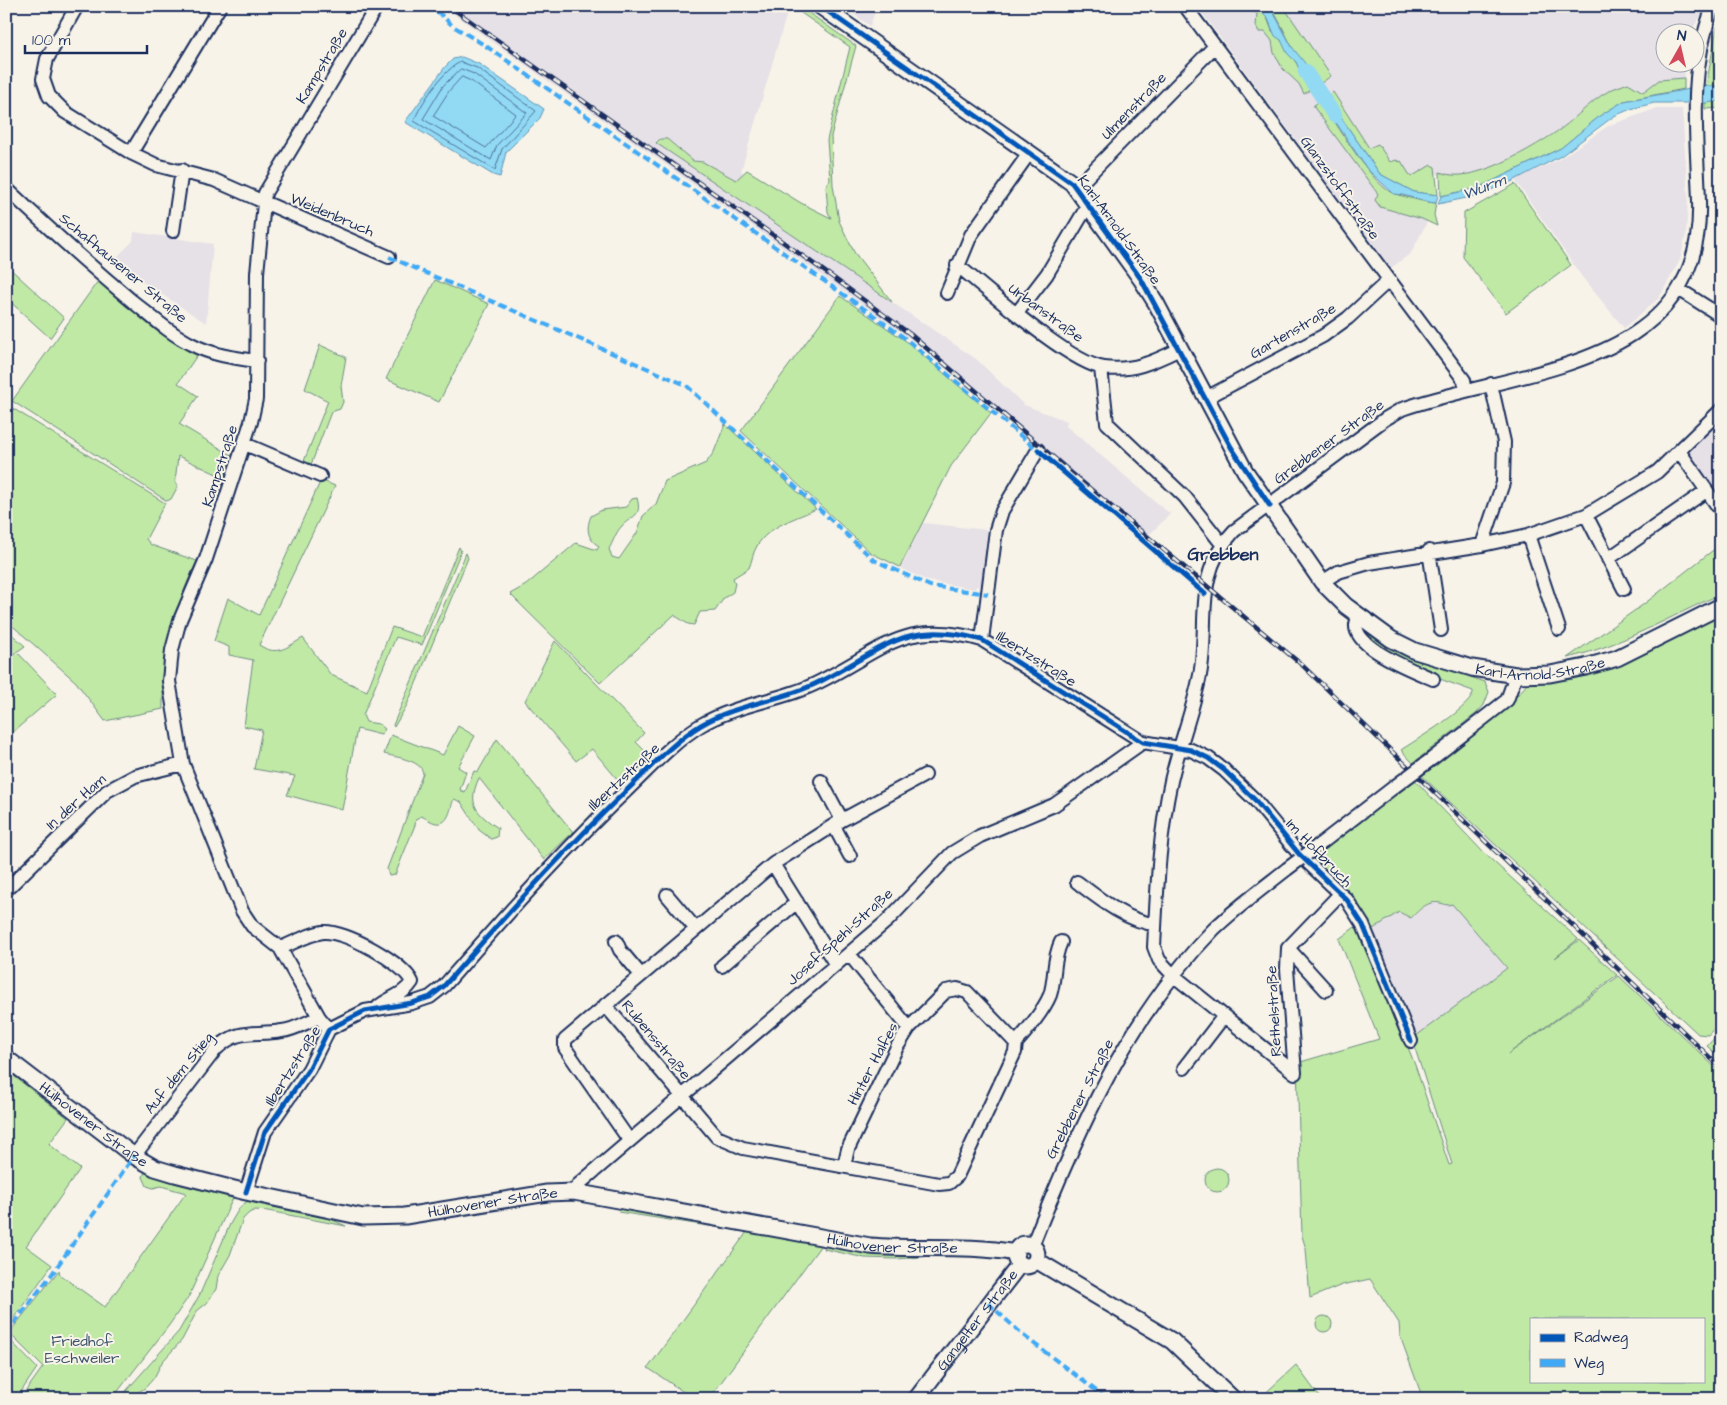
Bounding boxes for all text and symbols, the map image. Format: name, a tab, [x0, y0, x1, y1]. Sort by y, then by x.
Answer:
scale bar	[25, 22, 148, 54]
north arrow	[1654, 22, 1704, 72]
street label: Kampstraße	[291, 24, 353, 108]
text: N	[1676, 26, 1688, 47]
text: 100 m	[32, 30, 71, 51]
street label: Ulmenstraße	[1096, 68, 1172, 144]
street label: Glanzstoffstraße	[1295, 132, 1385, 244]
water label: Wurm	[1459, 168, 1510, 205]
street label: Karl-Arnold-Straße	[1072, 171, 1166, 289]
street label: Weidenbruch	[287, 188, 378, 242]
street label: Schafhausener Straße	[54, 208, 192, 328]
street label: Urbanstraße	[1004, 278, 1088, 348]
street label: Gartenstraße	[1246, 298, 1340, 364]
street label: Grebbener Straße	[1269, 395, 1389, 489]
street label: Kampstraße	[197, 422, 243, 510]
district label: Grebben	[1187, 542, 1259, 567]
street label: Ilbertzstraße	[992, 626, 1080, 692]
street label: Karl-Arnold-Straße	[1474, 651, 1608, 686]
street label: Ilbertzstraße	[583, 738, 665, 816]
street label: In der Ham	[41, 769, 111, 835]
street label: Im Hofbruch	[1281, 814, 1357, 892]
street label: Josef-Spehl-Straße	[782, 884, 898, 990]
street label: Rethelstraße	[1261, 965, 1287, 1057]
street label: Rubensstraße	[616, 996, 696, 1084]
street label: Hinter Halfes	[842, 1019, 904, 1109]
street label: Ilbertzstraße	[260, 1022, 326, 1110]
street label: Auf dem Stieg	[140, 1028, 219, 1119]
street label: Grebbener Straße	[1041, 1035, 1119, 1163]
street label: Hülhovener Straße	[35, 1077, 152, 1172]
street label: Hülhovener Straße	[426, 1182, 558, 1223]
street label: Hülhovener Straße	[825, 1228, 958, 1258]
street label: Gangelter Straße	[931, 1265, 1023, 1375]
legend	[1530, 1318, 1704, 1382]
text: Radweg	[1574, 1327, 1628, 1349]
park label: Friedhof Eschweiler	[45, 1331, 119, 1369]
text: Weg	[1574, 1353, 1604, 1375]

